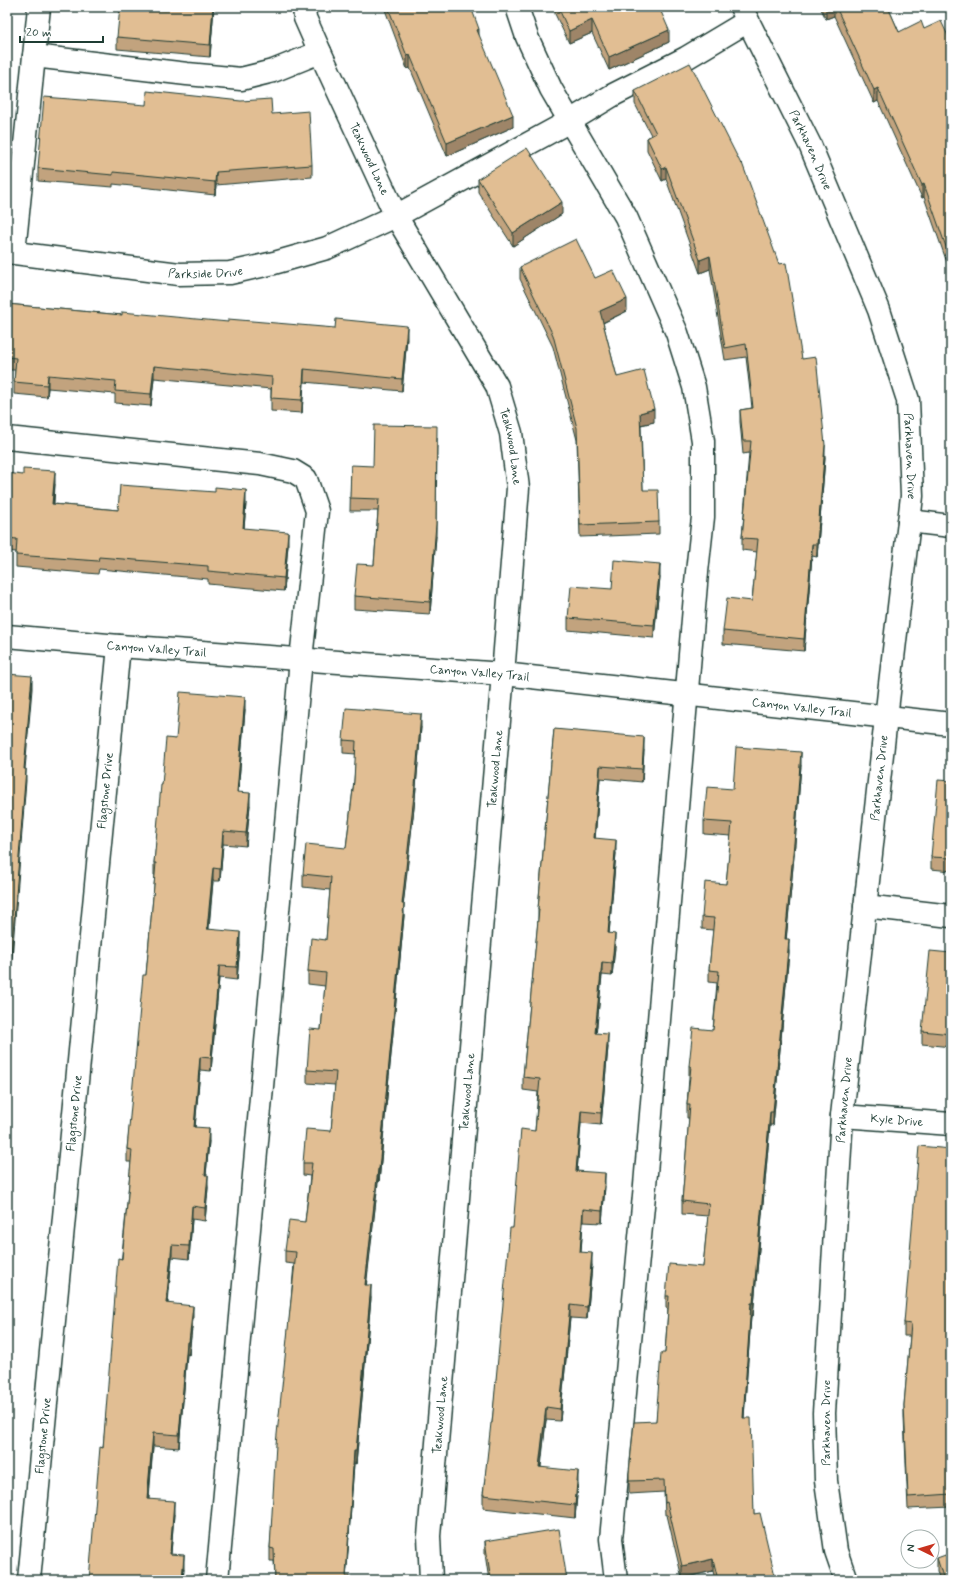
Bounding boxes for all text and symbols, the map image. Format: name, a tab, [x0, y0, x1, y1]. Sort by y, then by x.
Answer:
scale bar	[20, 18, 103, 44]
text: 20 m	[26, 25, 52, 41]
street label: Parkhaven Drive	[785, 107, 835, 193]
street label: Teakwood Lane	[345, 120, 392, 198]
street label: Parkside Drive	[167, 263, 245, 283]
street label: Teakwood Lane	[495, 406, 525, 486]
street label: Parkhaven Drive	[900, 413, 919, 500]
street label: Canyon Valley Trail	[106, 638, 207, 661]
street label: Canyon Valley Trail	[429, 662, 530, 686]
street label: Canyon Valley Trail	[751, 695, 852, 722]
street label: Teakwood Lane	[485, 729, 507, 809]
street label: Parkhaven Drive	[868, 734, 892, 822]
street label: Flagstone Drive	[94, 752, 118, 830]
street label: Teakwood Lane	[457, 1052, 479, 1132]
street label: Parkhaven Drive	[833, 1056, 857, 1144]
street label: Flagstone Drive	[63, 1074, 87, 1152]
street label: Kyle Drive	[870, 1111, 924, 1131]
street label: Teakwood Lane	[430, 1375, 452, 1455]
street label: Parkhaven Drive	[819, 1380, 835, 1466]
street label: Flagstone Drive	[32, 1397, 56, 1475]
north arrow	[900, 1529, 940, 1569]
text: N	[904, 1544, 918, 1552]

